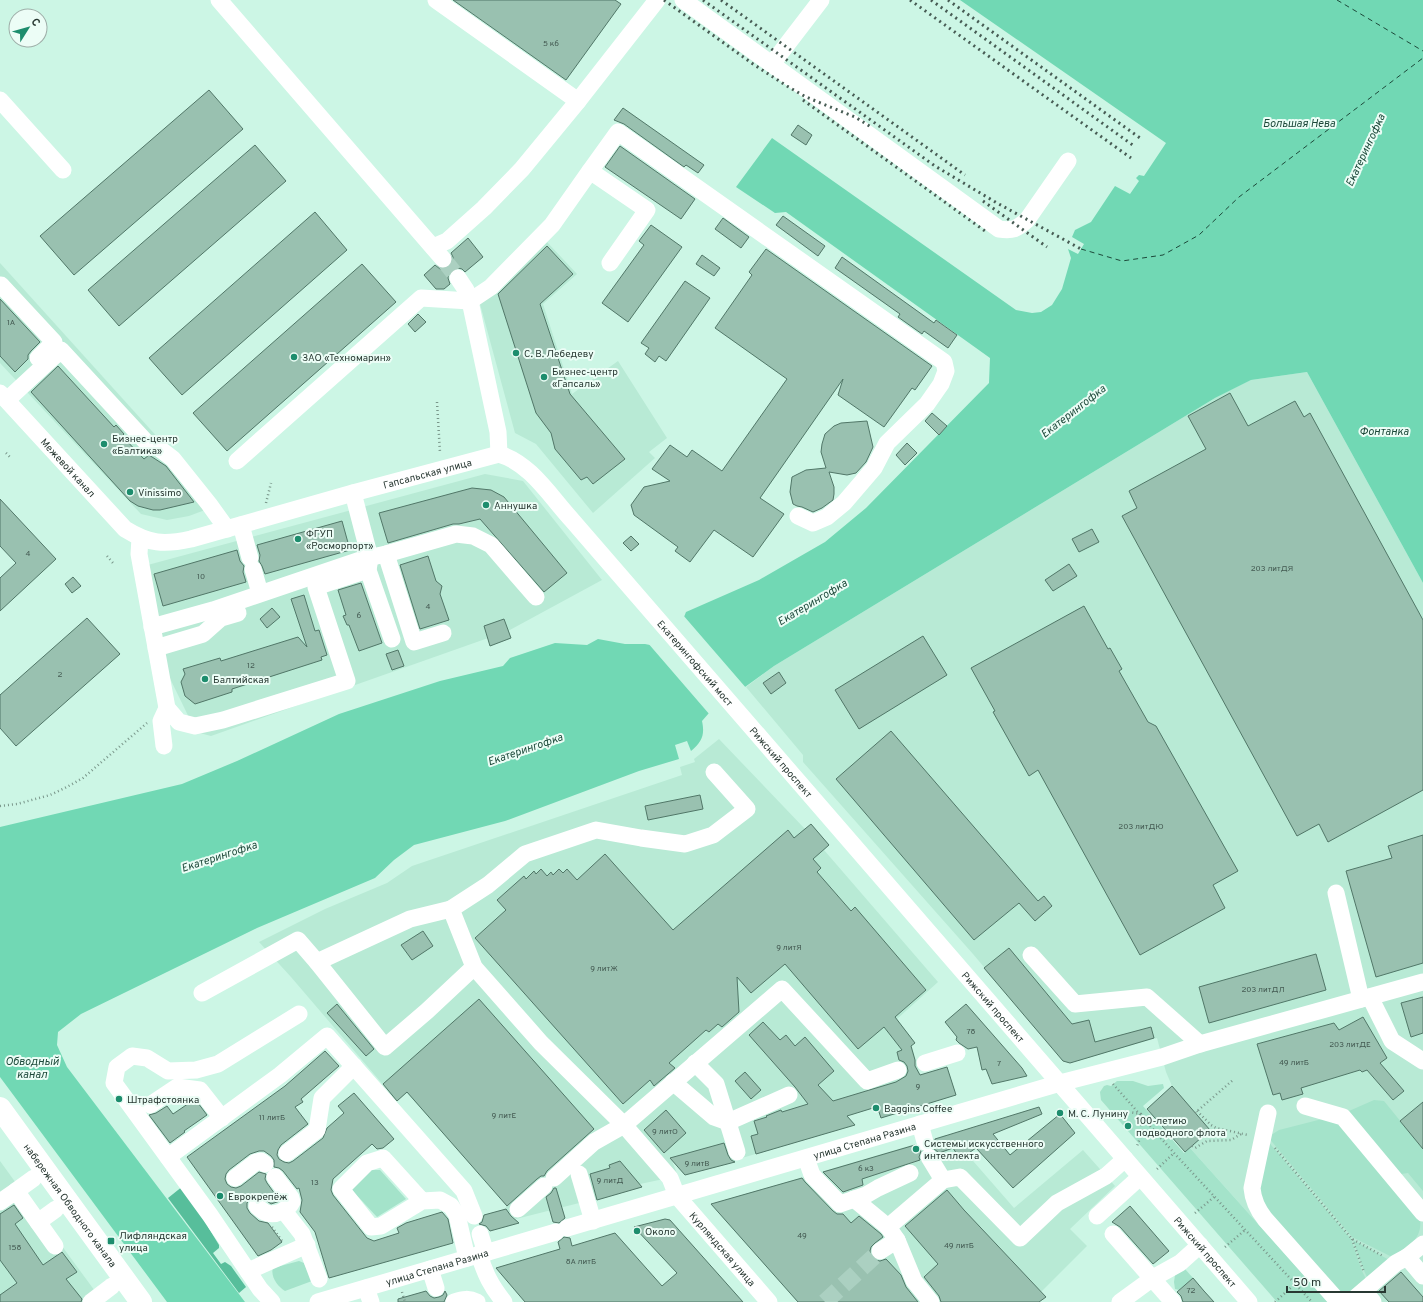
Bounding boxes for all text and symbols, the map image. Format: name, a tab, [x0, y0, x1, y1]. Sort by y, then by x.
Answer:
north arrow	[8, 8, 48, 48]
text: С	[27, 16, 43, 30]
house number: 5 к6	[543, 39, 559, 49]
water label: Екатерингофка	[1343, 112, 1389, 189]
water label: Большая Нева	[1263, 117, 1336, 131]
house number: 1А	[7, 318, 16, 328]
marker: С. В. Лебедеву	[511, 348, 521, 358]
place label: С. В. Лебедеву	[524, 348, 594, 361]
marker: ЗАО «Техномарин»	[289, 352, 299, 362]
place label: ЗАО «Техномарин»	[302, 352, 391, 365]
place label: Бизнес-центр «Гапсаль»	[552, 366, 618, 391]
marker: Бизнес-центр «Гапсаль»	[539, 372, 549, 382]
water label: Екатерингофка	[1038, 382, 1109, 442]
water label: Фонтанка	[1359, 425, 1409, 439]
place label: Бизнес-центр «Балтика»	[112, 433, 178, 458]
street label: Межевой канал	[37, 436, 98, 501]
marker: Бизнес-центр «Балтика»	[99, 439, 109, 449]
street label: Гапсальская улица	[382, 457, 473, 493]
marker: Vinissimo	[125, 487, 135, 497]
place label: Vinissimo	[138, 487, 182, 500]
marker: Аннушка	[481, 500, 491, 510]
place label: Аннушка	[494, 500, 537, 513]
place label: ФГУП «Росморпорт»	[306, 528, 373, 553]
marker: ФГУП «Росморпорт»	[293, 534, 303, 544]
house number: 4	[26, 549, 31, 559]
house number: 203 литДЯ	[1251, 564, 1293, 574]
house number: 10	[197, 572, 205, 582]
water label: Екатерингофка	[775, 576, 850, 629]
house number: 4	[426, 602, 431, 612]
house number: 6	[357, 611, 362, 621]
street label: Екатерингофский мост	[654, 618, 736, 710]
house number: 12	[247, 661, 255, 671]
house number: 2	[58, 670, 63, 680]
marker: Балтийская	[200, 674, 210, 684]
place label: Балтийская	[213, 674, 269, 687]
street label: Рижский проспект	[746, 725, 815, 801]
water label: Екатерингофка	[486, 730, 565, 769]
house number: 203 литДЮ	[1118, 822, 1164, 832]
water label: Екатерингофка	[180, 838, 259, 876]
house number: 9 литЯ	[776, 943, 802, 953]
house number: 9 литЖ	[590, 964, 618, 974]
street label: Рижский проспект	[958, 970, 1027, 1046]
house number: 203 литДЛ	[1241, 985, 1285, 995]
house number: 78	[967, 1027, 976, 1037]
house number: 203 литДЕ	[1329, 1040, 1371, 1050]
water label: Обводный канал	[5, 1055, 60, 1082]
house number: 49 литБ	[1279, 1058, 1309, 1068]
house number: 7	[997, 1059, 1001, 1069]
house number: 9	[916, 1082, 921, 1092]
marker: Штрафстоянка	[114, 1094, 124, 1104]
place label: Штрафстоянка	[127, 1094, 199, 1107]
marker: Baggins Coffee	[871, 1103, 881, 1113]
place label: Baggins Coffee	[884, 1103, 952, 1116]
marker: М. С. Лунину	[1055, 1108, 1065, 1118]
place label: М. С. Лунину	[1068, 1108, 1128, 1121]
house number: 9 литЕ	[492, 1111, 517, 1121]
house number: 11 литБ	[259, 1113, 285, 1123]
place label: 100-летию подводного флота	[1136, 1115, 1226, 1140]
street label: улица Степана Разина	[812, 1121, 918, 1163]
marker: 100-летию подводного флота	[1123, 1121, 1133, 1131]
house number: 9 литО	[652, 1127, 678, 1137]
place label: Системы искусственного интеллекта	[924, 1138, 1044, 1163]
street label: набережная Обводного канала	[20, 1141, 119, 1270]
marker: Системы искусственного интеллекта	[911, 1144, 921, 1154]
house number: 9 литВ	[684, 1159, 710, 1169]
house number: 6 к3	[858, 1164, 874, 1174]
house number: 9 литД	[597, 1176, 624, 1186]
house number: 13	[311, 1178, 319, 1188]
marker: Еврокрепёж	[215, 1191, 225, 1201]
place label: Еврокрепёж	[228, 1191, 288, 1204]
street label: Курляндская улица	[686, 1210, 758, 1290]
street label: Рижский проспект	[1170, 1215, 1239, 1291]
marker: Около	[632, 1226, 642, 1236]
place label: Около	[645, 1226, 676, 1239]
place label: Лифляндская улица	[119, 1230, 187, 1255]
house number: 49	[797, 1231, 807, 1241]
marker: Лифляндская улица	[106, 1236, 116, 1246]
house number: 49 литБ	[944, 1241, 974, 1251]
house number: 158	[9, 1243, 22, 1253]
street label: улица Степана Разина	[385, 1247, 490, 1290]
house number: 8А литБ	[566, 1257, 596, 1267]
scale bar	[1287, 1268, 1385, 1294]
text: 50 m	[1293, 1275, 1321, 1291]
house number: 72	[1187, 1286, 1196, 1296]

